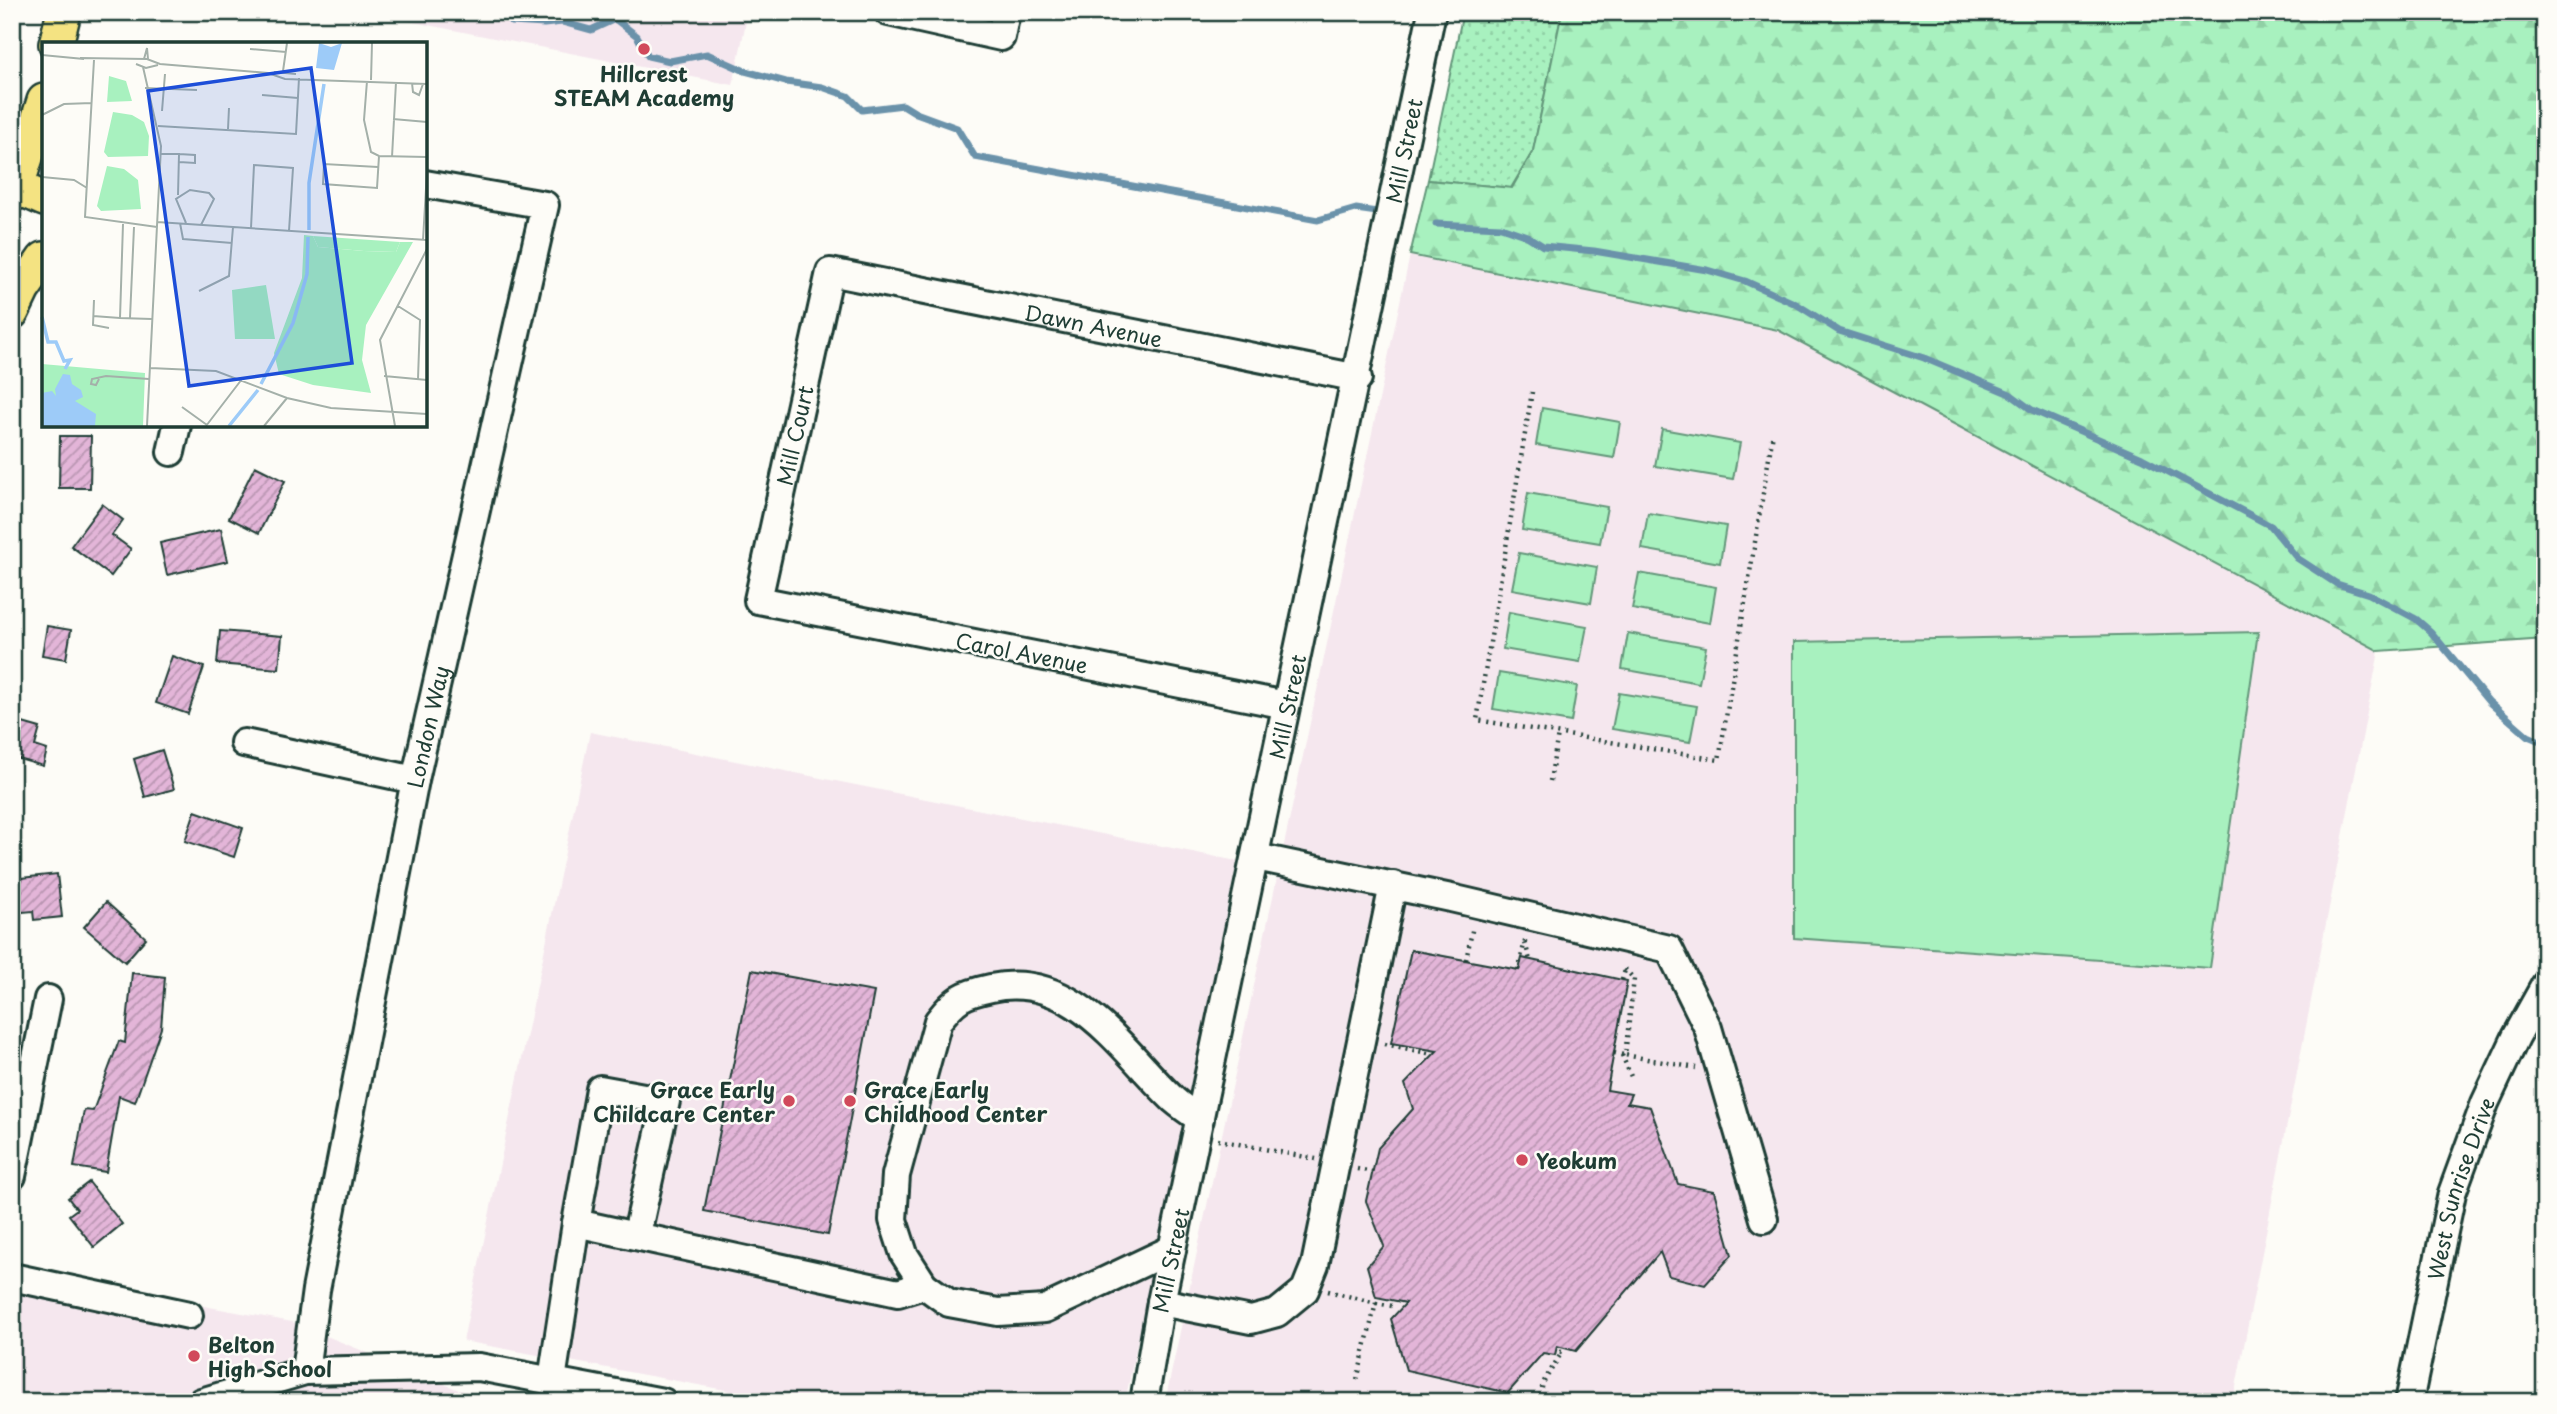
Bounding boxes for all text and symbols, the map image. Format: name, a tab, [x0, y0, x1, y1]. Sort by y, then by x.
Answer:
marker: Hillcrest STEAM Academy	[636, 41, 652, 57]
inset map	[42, 42, 427, 427]
place label: Hillcrest STEAM Academy	[554, 57, 734, 113]
street label: Mill Street	[1377, 95, 1430, 206]
street label: Dawn Avenue	[1022, 295, 1165, 354]
street label: Mill Court	[768, 382, 821, 488]
street label: Carol Avenue	[953, 624, 1091, 680]
street label: Mill Street	[1260, 651, 1313, 762]
street label: London Way	[398, 662, 456, 790]
place label: Grace Early Childcare Center	[593, 1073, 775, 1129]
place label: Grace Early Childhood Center	[864, 1073, 1047, 1129]
street label: West Sunrise Drive	[2419, 1091, 2502, 1283]
marker: Grace Early Childcare Center	[781, 1093, 797, 1109]
marker: Grace Early Childhood Center	[842, 1093, 858, 1109]
place label: Yeokum	[1536, 1144, 1617, 1176]
marker: Yeokum	[1514, 1152, 1530, 1168]
street label: Mill Street	[1143, 1205, 1196, 1315]
place label: Belton High School	[208, 1328, 332, 1384]
marker: Belton High School	[186, 1348, 202, 1364]

